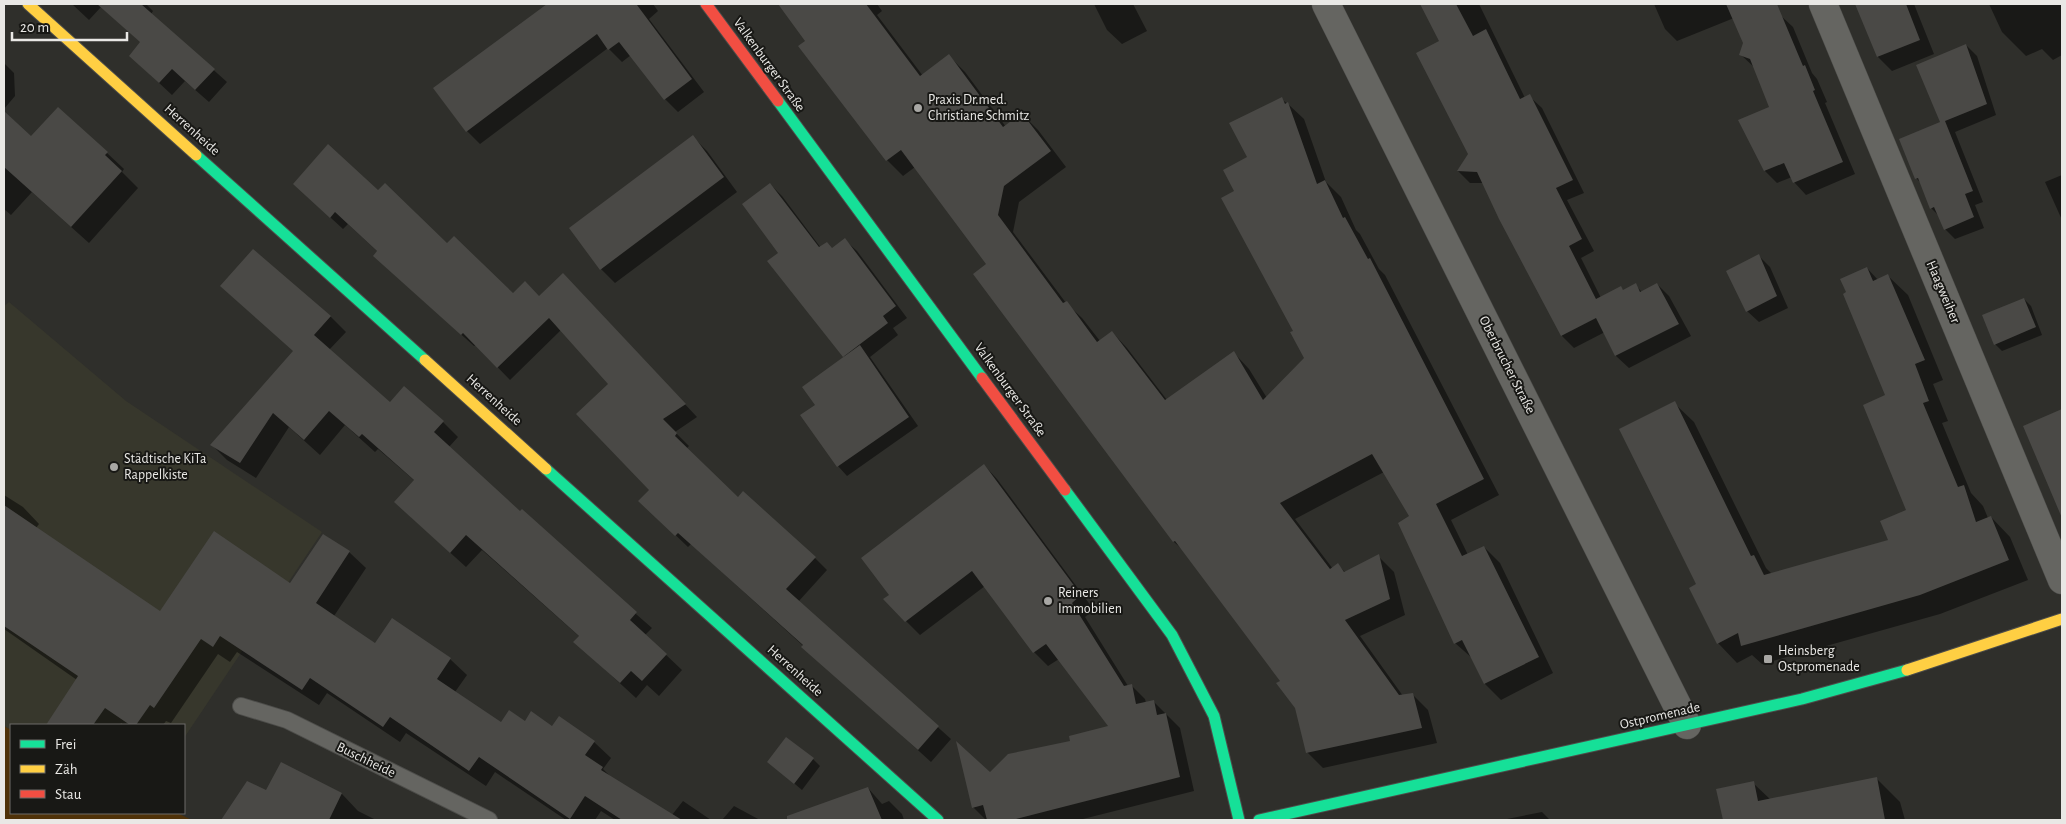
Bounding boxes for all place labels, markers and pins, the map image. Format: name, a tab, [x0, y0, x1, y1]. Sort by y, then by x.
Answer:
place label: Praxis Dr.med. Christiane Schmitz	[928, 93, 1030, 123]
marker: Praxis Dr.med. Christiane Schmitz	[912, 102, 924, 114]
place label: Städtische KiTa Rappelkiste	[124, 452, 207, 482]
marker: Städtische KiTa Rappelkiste	[108, 461, 120, 473]
place label: Reiners Immobilien	[1058, 586, 1122, 616]
marker: Reiners Immobilien	[1042, 595, 1054, 607]
place label: Heinsberg Ostpromenade	[1778, 644, 1860, 674]
marker: Heinsberg Ostpromenade	[1762, 653, 1774, 665]

